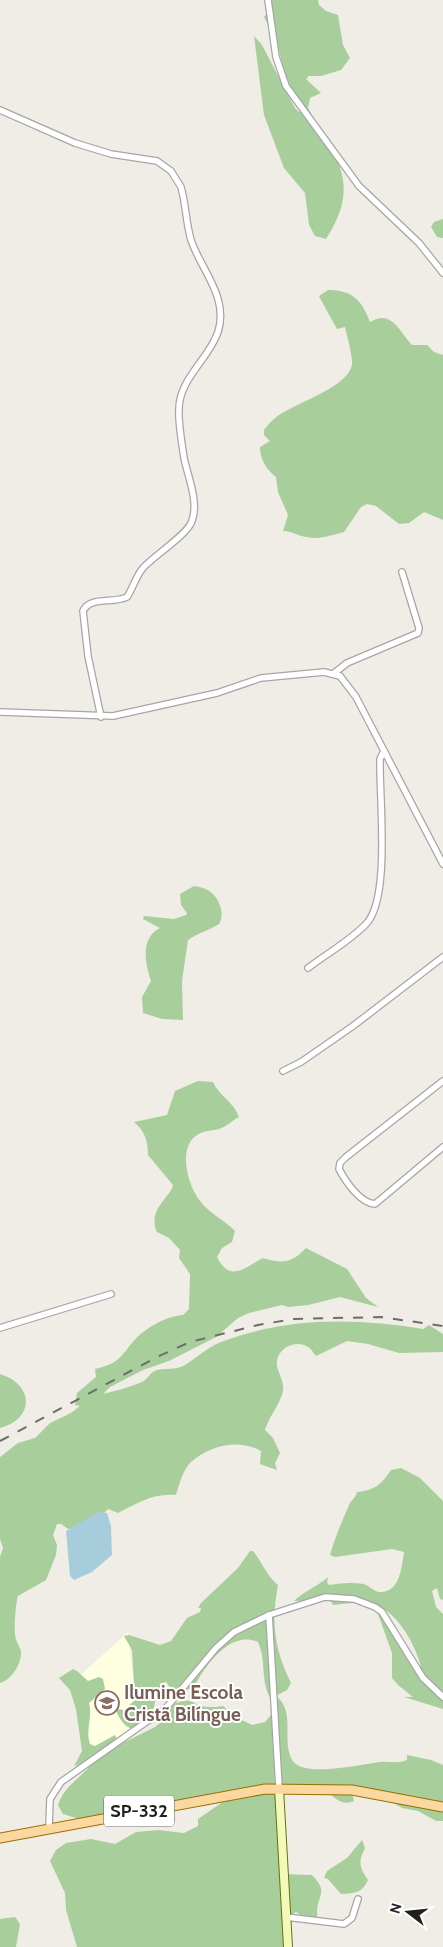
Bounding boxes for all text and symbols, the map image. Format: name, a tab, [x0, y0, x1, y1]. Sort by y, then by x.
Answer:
place label: Ilumine Escola Cristã Bilíngue	[124, 1681, 243, 1726]
school or university icon: Ilumine Escola Cristã Bilíngue	[94, 1690, 120, 1716]
road number: SP-332	[104, 1795, 174, 1826]
north arrow	[383, 1887, 433, 1937]
text: N	[385, 1901, 406, 1916]

